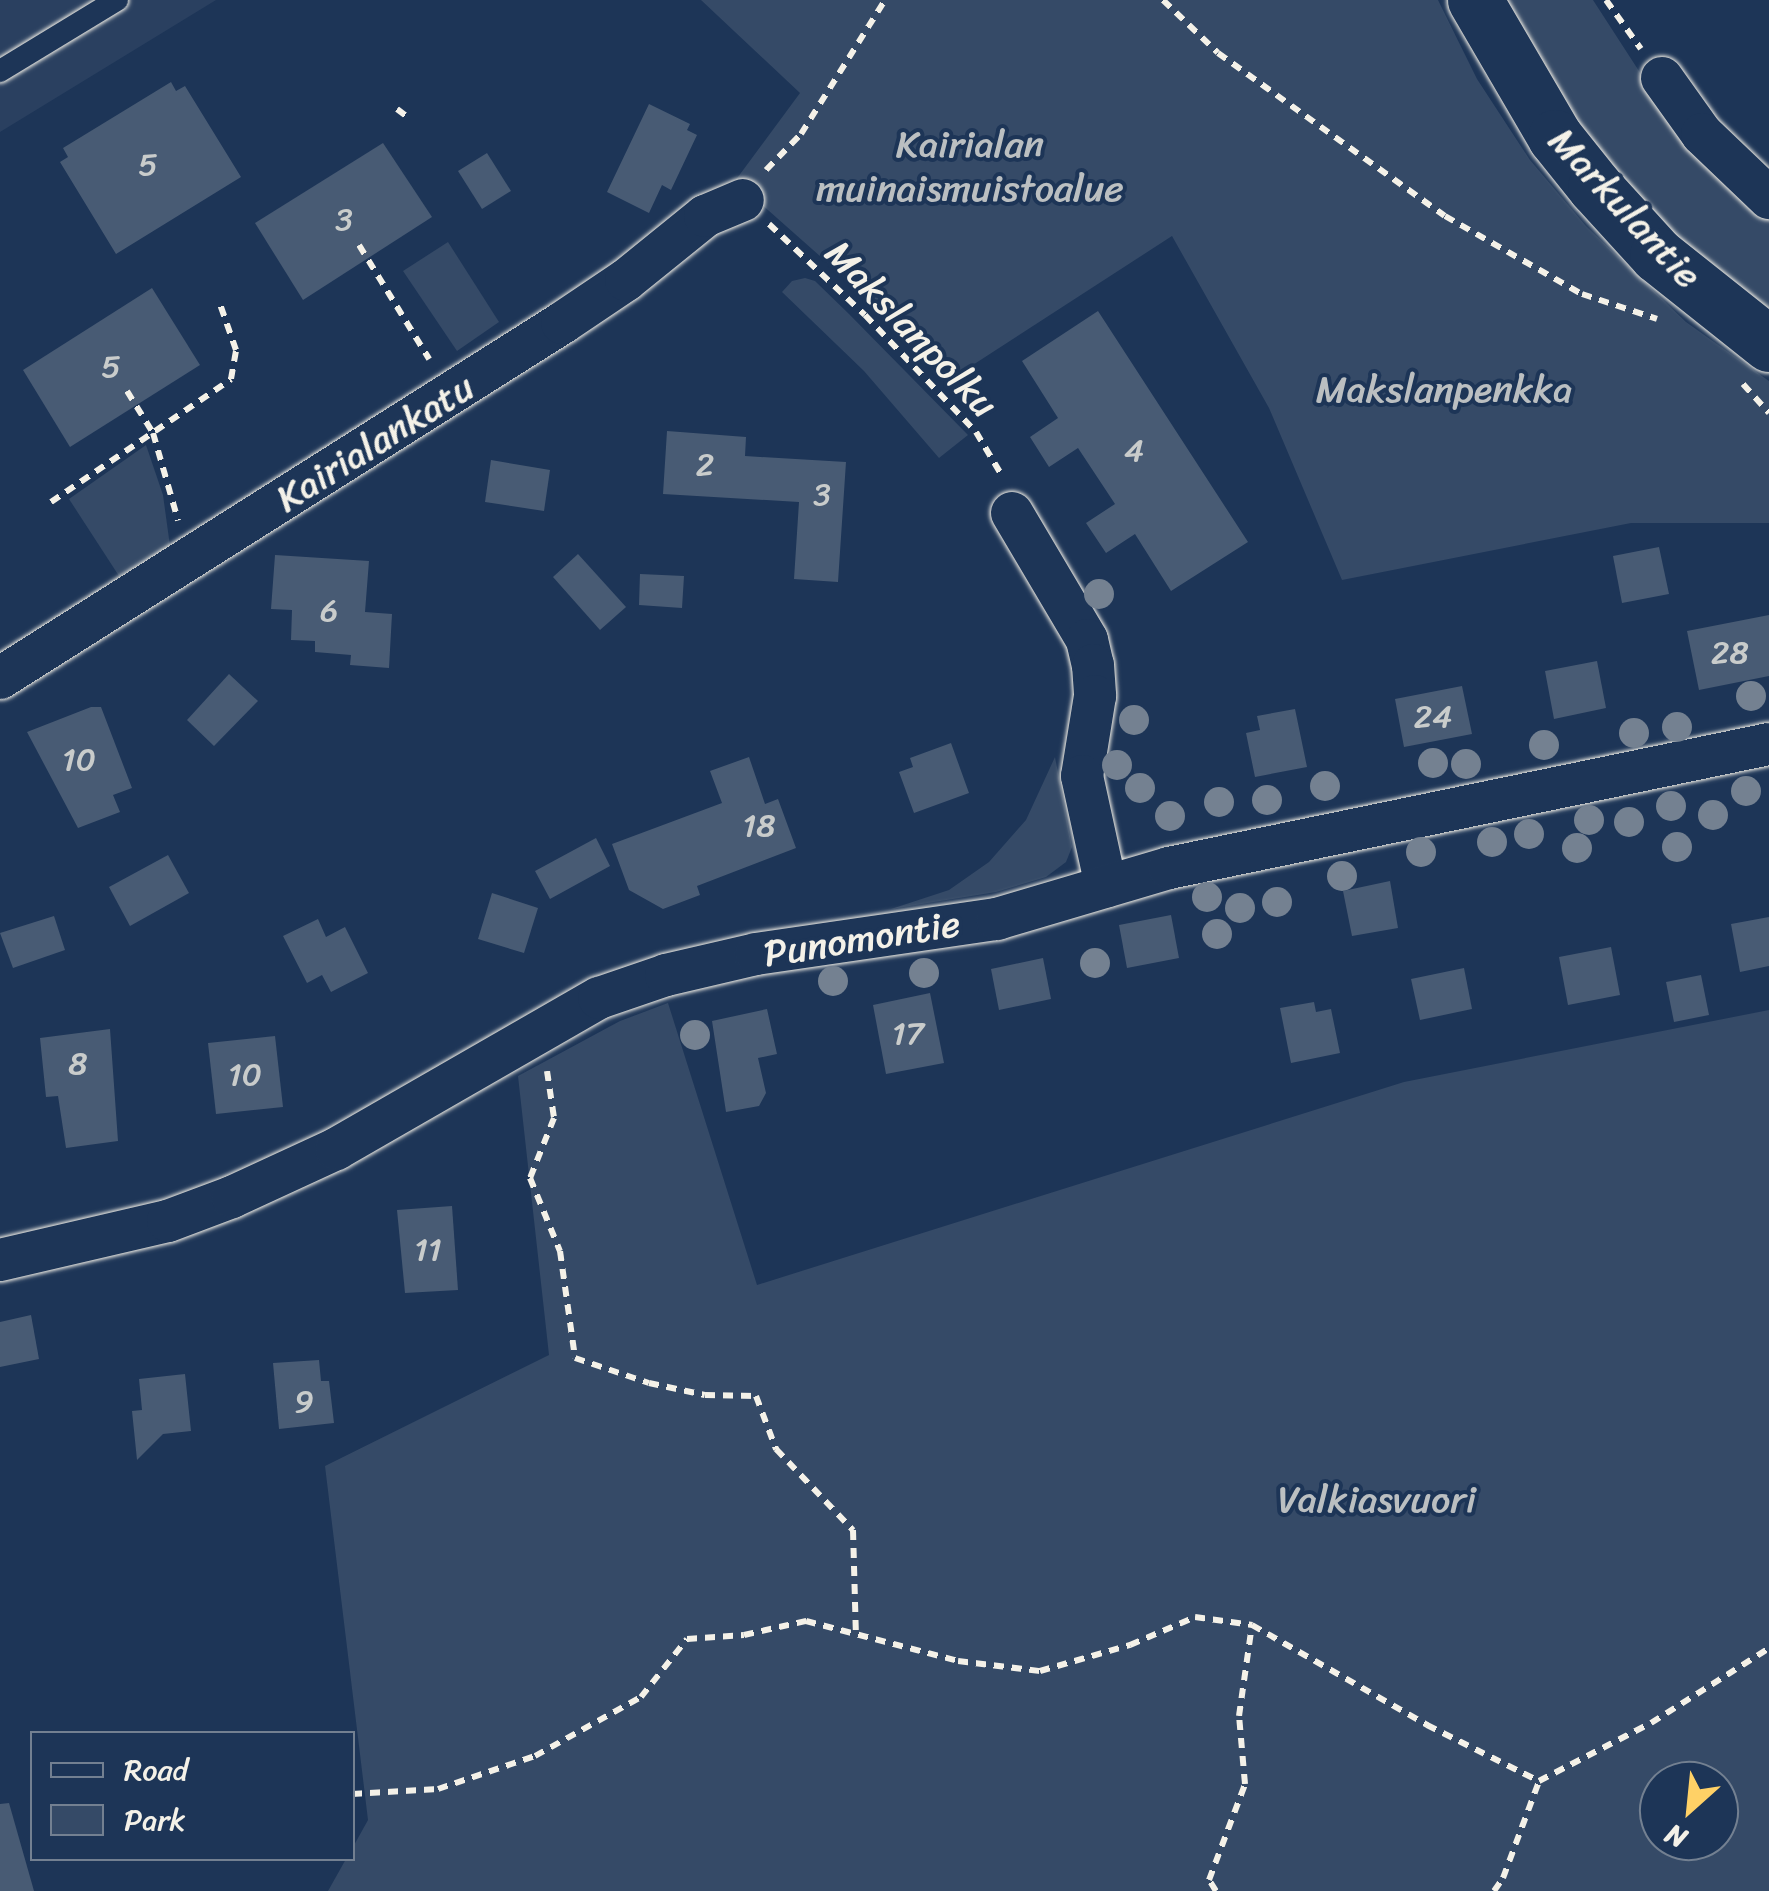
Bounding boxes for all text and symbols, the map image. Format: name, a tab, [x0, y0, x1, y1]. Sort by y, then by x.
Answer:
street label: Markulantie	[1539, 118, 1711, 298]
park label: Kairialan muinaismuistoalue	[816, 122, 1124, 212]
house number: 5	[138, 146, 158, 184]
house number: 3	[335, 201, 353, 239]
street label: Makslanpolku	[815, 231, 1007, 427]
house number: 5	[101, 348, 121, 386]
street label: Kairialankatu	[268, 364, 482, 522]
park label: Makslanpenkka	[1316, 367, 1572, 413]
house number: 4	[1124, 432, 1144, 470]
house number: 2	[696, 446, 714, 484]
house number: 3	[813, 476, 831, 514]
house number: 6	[320, 592, 338, 630]
house number: 28	[1711, 634, 1749, 672]
house number: 24	[1414, 698, 1452, 736]
house number: 10	[62, 741, 96, 779]
house number: 18	[742, 807, 776, 845]
street label: Punomontie	[760, 901, 964, 977]
house number: 17	[892, 1015, 924, 1053]
house number: 8	[68, 1045, 88, 1083]
house number: 10	[228, 1056, 262, 1094]
house number: 11	[414, 1231, 442, 1269]
house number: 9	[294, 1383, 314, 1421]
park label: Valkiasvuori	[1278, 1477, 1476, 1523]
legend	[30, 1731, 355, 1861]
text: Road	[124, 1743, 188, 1797]
north arrow	[1639, 1761, 1739, 1861]
text: Park	[124, 1793, 186, 1847]
text: N	[1656, 1810, 1696, 1863]

